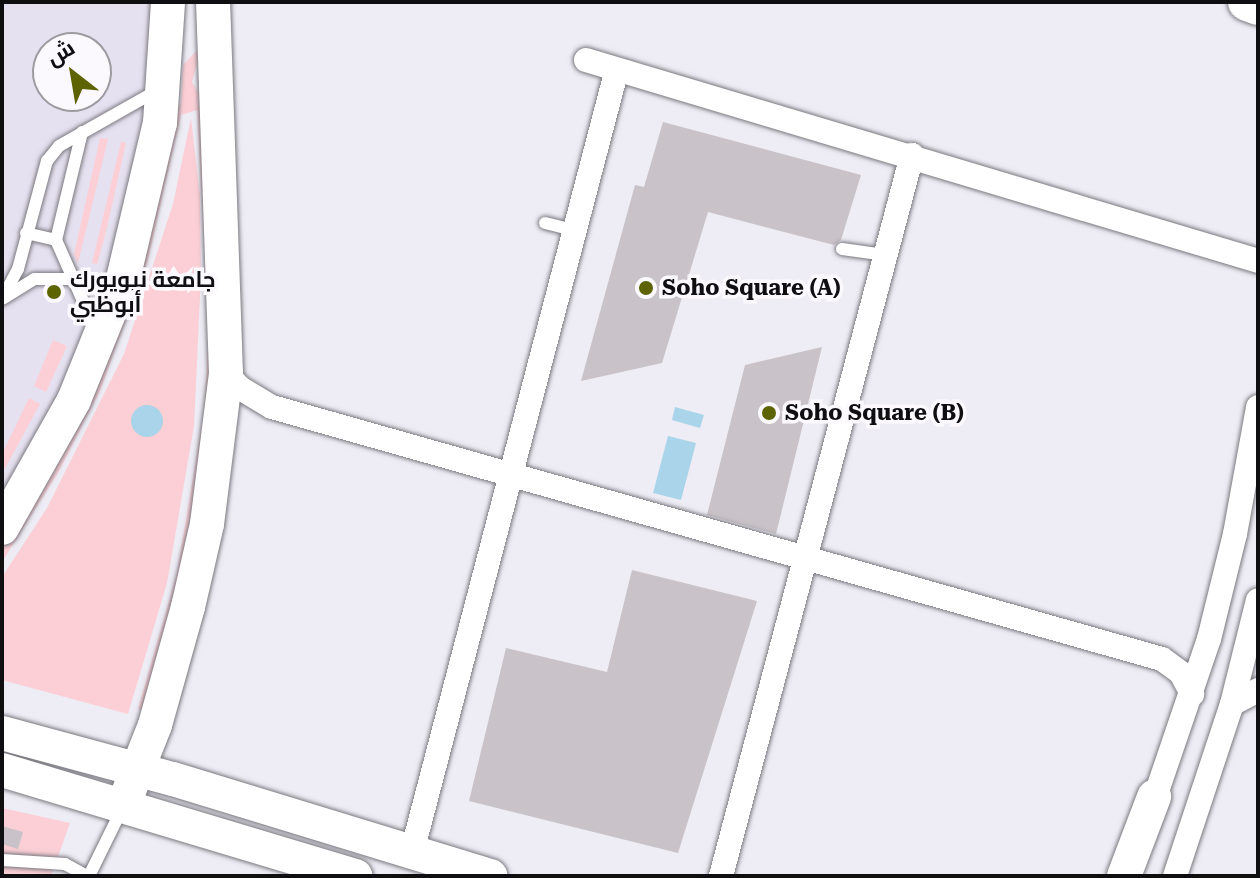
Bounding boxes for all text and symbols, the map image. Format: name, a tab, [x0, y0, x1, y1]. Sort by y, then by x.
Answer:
north arrow	[32, 32, 112, 112]
text: ش	[42, 35, 79, 71]
place label: جامعة نيويورك أبوظبي	[70, 266, 216, 318]
place label: Soho Square (A)	[662, 275, 841, 301]
marker: Soho Square (A)	[637, 279, 655, 297]
marker: جامعة نيويورك أبوظبي	[45, 283, 63, 301]
place label: Soho Square (B)	[785, 400, 964, 426]
marker: Soho Square (B)	[760, 404, 778, 422]

